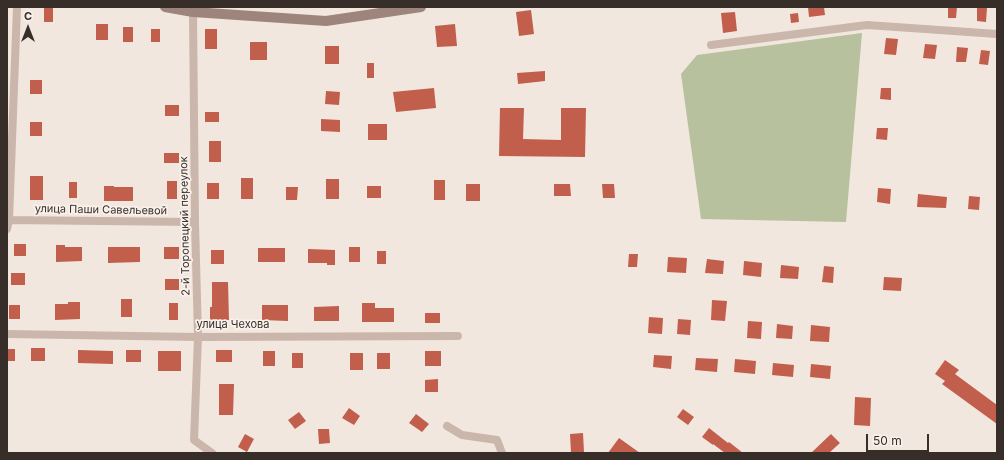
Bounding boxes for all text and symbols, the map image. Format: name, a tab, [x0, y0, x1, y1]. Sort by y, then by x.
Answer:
north arrow	[8, 8, 48, 48]
text: С	[24, 9, 32, 23]
street label: 2-й Торопецкий переулок	[177, 156, 193, 296]
street label: улица Паши Савельевой	[35, 202, 167, 218]
street label: улица Чехова	[197, 318, 269, 332]
scale bar	[868, 426, 931, 452]
text: 50 m	[873, 433, 902, 448]

